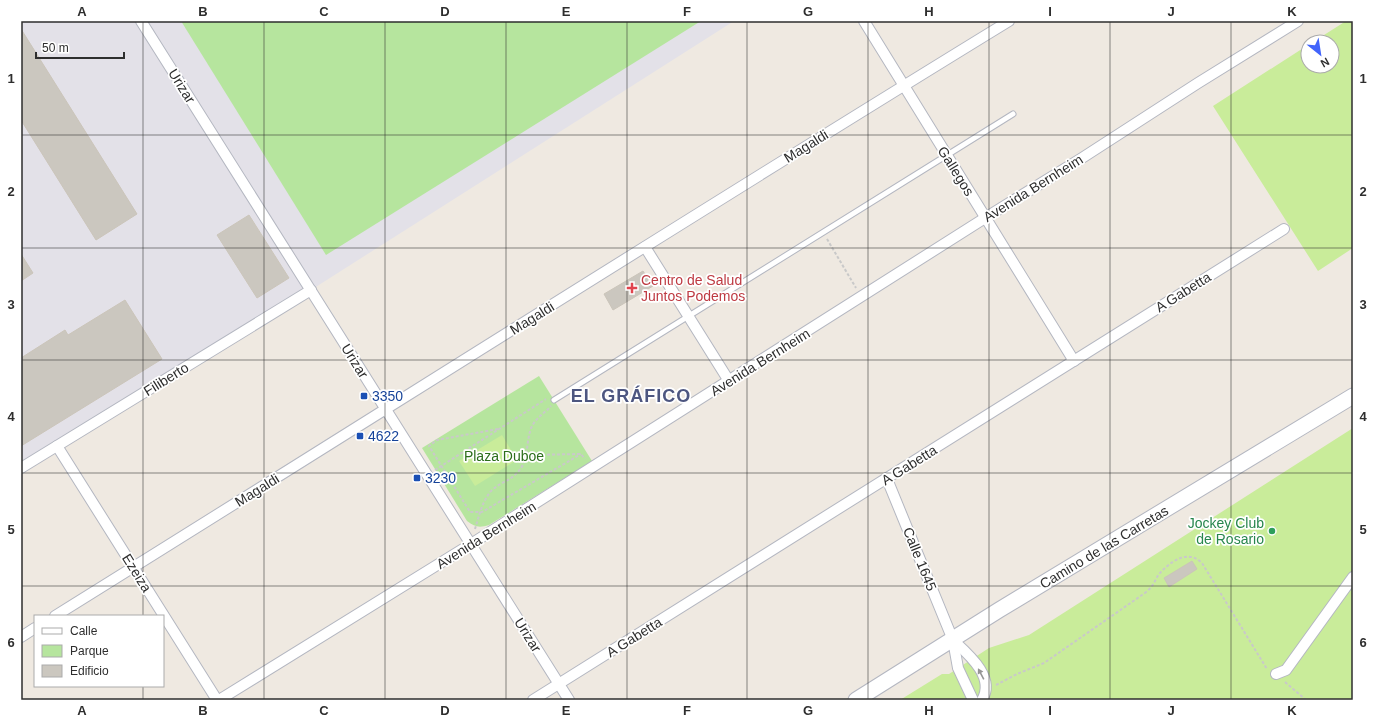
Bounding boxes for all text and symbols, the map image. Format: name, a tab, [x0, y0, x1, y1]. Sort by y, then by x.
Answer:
text: A	[77, 4, 87, 19]
text: B	[198, 4, 208, 19]
text: C	[319, 4, 329, 19]
text: D	[440, 4, 450, 19]
text: E	[562, 4, 571, 19]
text: F	[683, 4, 691, 19]
text: G	[803, 4, 813, 19]
text: H	[924, 4, 934, 19]
text: I	[1048, 4, 1052, 19]
text: J	[1167, 4, 1175, 19]
text: K	[1287, 4, 1297, 19]
scale bar	[36, 34, 124, 60]
north arrow	[1300, 34, 1340, 74]
text: 50 m	[42, 41, 69, 55]
text: N	[1319, 55, 1331, 70]
street label: Urizar	[165, 66, 199, 106]
text: 1	[7, 71, 15, 86]
text: 1	[1359, 71, 1367, 86]
street label: Magaldi	[781, 126, 831, 166]
street label: Gallegos	[935, 143, 977, 199]
street label: Avenida Bernheim	[980, 151, 1086, 225]
text: 2	[7, 184, 15, 199]
text: 2	[1359, 184, 1367, 199]
street label: A Gabetta	[1152, 269, 1214, 315]
place label: Centro de Salud Juntos Podemos	[641, 272, 745, 304]
marker: Centro de Salud Juntos Podemos	[626, 282, 638, 294]
text: 3	[7, 297, 15, 312]
text: 3	[1359, 297, 1367, 312]
street label: Magaldi	[507, 298, 557, 338]
street label: Avenida Bernheim	[707, 325, 813, 399]
street label: Urizar	[338, 341, 372, 381]
street label: Filiberto	[141, 359, 192, 399]
district label: EL GRÁFICO	[571, 385, 691, 406]
place label: 3350	[372, 388, 403, 404]
marker: 3350	[359, 391, 369, 401]
text: 4	[7, 409, 15, 424]
text: 4	[1359, 409, 1367, 424]
place label: 4622	[368, 428, 399, 444]
marker: 4622	[355, 431, 365, 441]
street label: A Gabetta	[878, 442, 940, 488]
park label: Plaza Duboe	[464, 448, 544, 464]
street label: Magaldi	[232, 470, 282, 510]
place label: 3230	[425, 470, 456, 486]
marker: 3230	[412, 473, 422, 483]
street label: Avenida Bernheim	[433, 498, 539, 572]
street label: Camino de las Carretas	[1037, 502, 1171, 592]
place label: Jockey Club de Rosario	[1188, 515, 1264, 547]
text: 5	[7, 522, 15, 537]
text: 5	[1359, 522, 1367, 537]
street label: Calle 1645	[900, 525, 940, 593]
marker: Jockey Club de Rosario	[1267, 526, 1277, 536]
street label: Ezeiza	[119, 551, 155, 595]
street label: A Gabetta	[603, 614, 665, 660]
legend	[34, 615, 164, 687]
street label: Urizar	[511, 615, 545, 655]
text: Calle	[70, 624, 98, 638]
text: 6	[7, 635, 15, 650]
text: 6	[1359, 635, 1367, 650]
text: Parque	[70, 644, 109, 658]
text: Edificio	[70, 664, 109, 678]
one-way arrow	[978, 668, 985, 680]
text: A	[77, 703, 87, 718]
text: B	[198, 703, 208, 718]
text: C	[319, 703, 329, 718]
text: D	[440, 703, 450, 718]
text: E	[562, 703, 571, 718]
text: F	[683, 703, 691, 718]
text: G	[803, 703, 813, 718]
text: H	[924, 703, 934, 718]
text: I	[1048, 703, 1052, 718]
text: J	[1167, 703, 1175, 718]
text: K	[1287, 703, 1297, 718]

